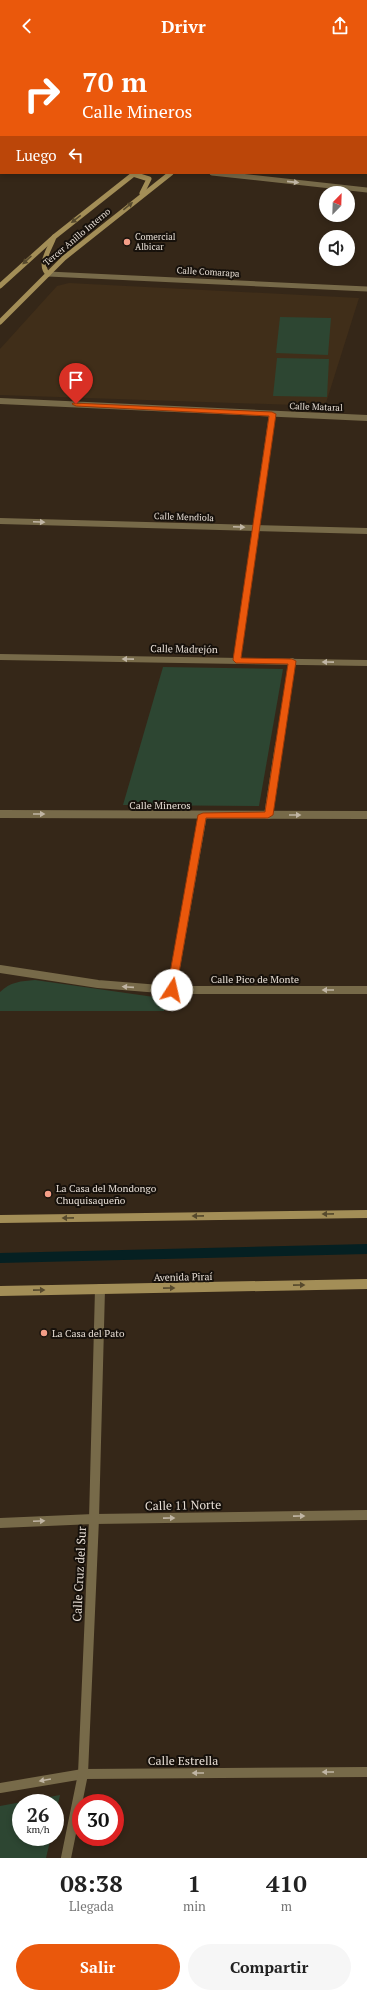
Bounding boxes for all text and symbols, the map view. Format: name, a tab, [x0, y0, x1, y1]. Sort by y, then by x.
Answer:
text: Drivr	[161, 14, 206, 38]
icon: back	[16, 15, 38, 37]
icon: share	[329, 15, 351, 37]
text: 70 m	[82, 63, 147, 100]
icon: right	[16, 68, 68, 120]
text: Calle Mineros	[82, 99, 192, 123]
icon: left	[65, 144, 87, 166]
text: Luego	[16, 145, 57, 165]
one-way arrow	[287, 178, 299, 185]
north arrow	[319, 186, 355, 222]
map controls	[319, 186, 355, 266]
one-way arrow	[123, 202, 134, 210]
street label: Tercer Anillo Interno	[41, 205, 113, 269]
one-way arrow	[71, 215, 82, 223]
button: sound	[319, 230, 355, 266]
place label: Comercial Albicar	[135, 231, 176, 253]
marker: Comercial Albicar	[122, 237, 132, 247]
one-way arrow	[22, 255, 32, 265]
street label: Calle Comarapa	[176, 264, 240, 280]
pin	[59, 363, 93, 404]
icon: arrive	[65, 369, 87, 391]
street label: Calle Mataral	[289, 400, 343, 414]
street label: Calle Mendiola	[154, 510, 215, 524]
one-way arrow	[33, 519, 46, 525]
one-way arrow	[233, 524, 245, 531]
street label: Calle Madrejón	[150, 642, 218, 656]
one-way arrow	[122, 655, 134, 662]
one-way arrow	[321, 659, 334, 665]
street label: Calle Mineros	[129, 799, 191, 812]
one-way arrow	[33, 811, 46, 817]
one-way arrow	[289, 812, 302, 818]
position arrow	[151, 969, 193, 1011]
street label: Calle Pico de Monte	[211, 973, 299, 986]
one-way arrow	[122, 983, 134, 990]
one-way arrow	[321, 987, 334, 993]
place label: La Casa del Mondongo Chuquisaqueño	[56, 1182, 157, 1207]
marker: La Casa del Mondongo Chuquisaqueño	[43, 1189, 53, 1199]
one-way arrow	[321, 1211, 334, 1217]
one-way arrow	[191, 1213, 204, 1219]
one-way arrow	[61, 1215, 74, 1221]
street label: Avenida Piraí	[153, 1270, 213, 1284]
one-way arrow	[293, 1282, 306, 1288]
one-way arrow	[163, 1285, 176, 1291]
one-way arrow	[33, 1287, 45, 1294]
place label: La Casa del Pato	[52, 1327, 125, 1340]
marker: La Casa del Pato	[39, 1328, 49, 1338]
street label: Calle 11 Norte	[145, 1497, 221, 1513]
one-way arrow	[293, 1513, 306, 1519]
one-way arrow	[163, 1515, 176, 1521]
one-way arrow	[33, 1518, 45, 1525]
street label: Calle Cruz del Sur	[69, 1526, 89, 1622]
street label: Calle Estrella	[148, 1753, 218, 1768]
one-way arrow	[321, 1769, 334, 1775]
one-way arrow	[191, 1770, 204, 1776]
one-way arrow	[39, 1777, 51, 1783]
speed limit sign: 30	[72, 1794, 124, 1846]
text: 26	[27, 1801, 49, 1828]
text: km/h	[26, 1823, 50, 1836]
text: 08:38	[60, 1867, 123, 1899]
text: 1	[188, 1867, 201, 1899]
text: 410	[266, 1867, 307, 1899]
text: Llegada	[69, 1897, 114, 1915]
text: min	[183, 1897, 206, 1915]
text: m	[281, 1897, 292, 1915]
button: Salir	[16, 1944, 180, 1990]
button: Compartir	[188, 1944, 351, 1990]

